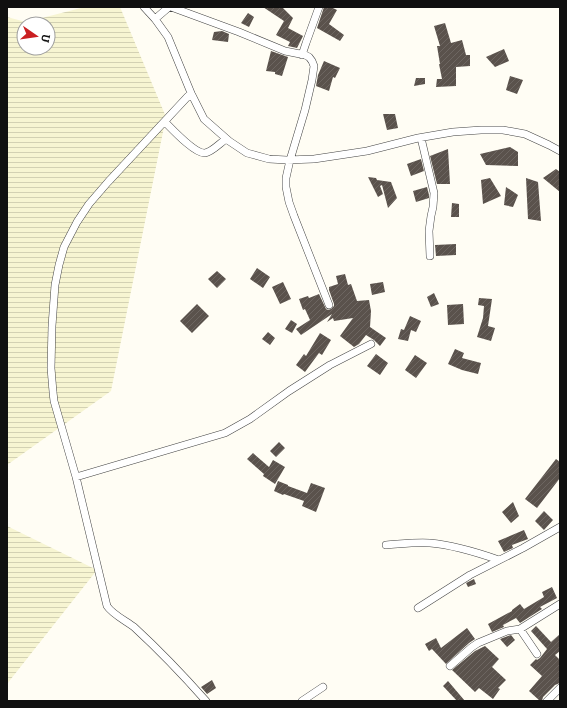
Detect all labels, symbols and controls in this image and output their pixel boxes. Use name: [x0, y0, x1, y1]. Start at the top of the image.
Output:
north arrow: [16, 16, 56, 56]
text: U: [38, 33, 53, 44]

